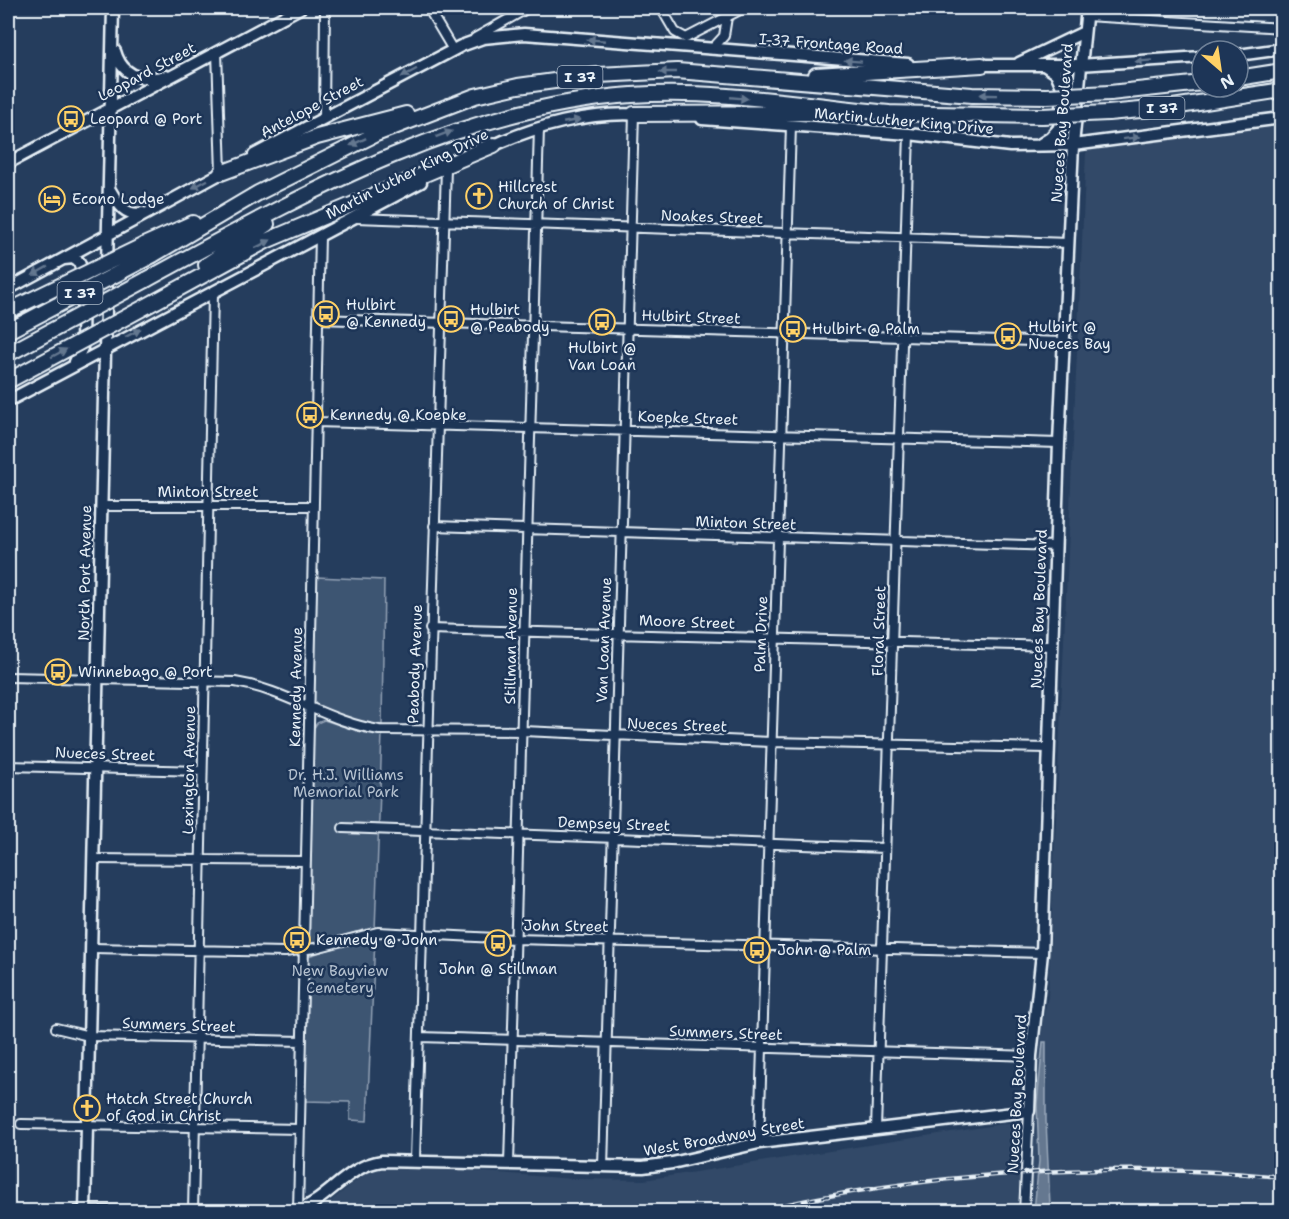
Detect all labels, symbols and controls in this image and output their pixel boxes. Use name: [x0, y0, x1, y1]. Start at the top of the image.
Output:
street label: I-37 Frontage Road: [758, 29, 904, 59]
one-way arrow: [586, 35, 605, 45]
street label: Leopard Street: [95, 38, 199, 106]
north arrow: [1190, 39, 1250, 99]
street label: Nueces Bay Boulevard: [1046, 42, 1078, 203]
one-way arrow: [843, 56, 862, 66]
one-way arrow: [1134, 56, 1153, 66]
road number: I 37: [558, 66, 602, 88]
one-way arrow: [659, 67, 678, 77]
one-way arrow: [400, 68, 417, 78]
text: N: [1216, 69, 1238, 94]
street label: Antelope Street: [257, 71, 367, 143]
one-way arrow: [979, 90, 998, 100]
one-way arrow: [729, 93, 748, 103]
road number: I 37: [1140, 97, 1184, 119]
street label: Martin Luther King Drive: [813, 103, 995, 139]
bus stop icon: Leopard @ Port: [56, 104, 86, 134]
place label: Leopard @ Port: [90, 109, 202, 129]
one-way arrow: [563, 116, 582, 125]
street label: Martin Luther King Drive: [322, 124, 492, 224]
one-way arrow: [435, 129, 453, 139]
one-way arrow: [1122, 133, 1141, 143]
one-way arrow: [349, 137, 367, 147]
place label: Hillcrest Church of Christ: [498, 177, 615, 214]
one-way arrow: [191, 179, 208, 189]
church icon: Hillcrest Church of Christ: [464, 181, 494, 211]
hotel icon: Econo Lodge: [37, 184, 67, 214]
place label: Econo Lodge: [72, 189, 165, 209]
street label: Noakes Street: [660, 205, 764, 229]
one-way arrow: [254, 239, 271, 248]
one-way arrow: [31, 266, 48, 276]
road number: I 37: [58, 282, 103, 304]
place label: Hulbirt @ Kennedy: [346, 295, 426, 332]
bus stop icon: Hulbirt @ Kennedy: [311, 299, 341, 329]
place label: Hulbirt @ Peabody: [470, 300, 550, 337]
bus stop icon: Hulbirt @ Peabody: [436, 304, 466, 334]
street label: Hulbirt Street: [641, 305, 741, 329]
bus stop icon: Hulbirt @ Van Loan: [587, 307, 617, 337]
bus stop icon: Hulbirt @ Palm: [778, 314, 808, 344]
place label: Hulbirt @ Nueces Bay: [1028, 317, 1111, 354]
place label: Hulbirt @ Palm: [812, 319, 920, 339]
bus stop icon: Hulbirt @ Nueces Bay: [993, 321, 1023, 351]
one-way arrow: [124, 329, 142, 339]
place label: Hulbirt @ Van Loan: [568, 338, 636, 375]
one-way arrow: [51, 348, 68, 358]
bus stop icon: Kennedy @ Koepke: [295, 400, 325, 430]
place label: Kennedy @ Koepke: [330, 405, 467, 425]
street label: Koepke Street: [637, 406, 739, 430]
street label: Minton Street: [158, 482, 258, 502]
street label: North Port Avenue: [74, 505, 96, 641]
street label: Minton Street: [695, 511, 797, 535]
street label: Nueces Bay Boulevard: [1026, 528, 1052, 689]
street label: Van Loan Avenue: [592, 577, 616, 703]
street label: Floral Street: [867, 585, 891, 677]
street label: Stillman Avenue: [500, 587, 522, 705]
street label: Palm Drive: [750, 595, 772, 673]
street label: Peabody Avenue: [403, 604, 427, 724]
street label: Moore Street: [639, 610, 735, 634]
street label: Kennedy Avenue: [285, 627, 307, 747]
bus stop icon: Winnebago @ Port: [43, 657, 73, 687]
place label: Winnebago @ Port: [78, 662, 213, 682]
street label: Lexington Avenue: [178, 705, 200, 835]
street label: Nueces Street: [626, 713, 728, 737]
street label: Nueces Street: [54, 742, 156, 766]
park label: Dr. H.J. Williams Memorial Park: [288, 765, 404, 802]
street label: Dempsey Street: [557, 812, 671, 836]
street label: John Street: [523, 915, 609, 937]
bus stop icon: Kennedy @ John: [282, 925, 312, 955]
bus stop icon: John @ Stillman: [483, 928, 513, 958]
place label: Kennedy @ John: [316, 930, 438, 950]
bus stop icon: John @ Palm: [742, 935, 772, 965]
place label: John @ Palm: [777, 940, 871, 960]
place label: John @ Stillman: [439, 959, 557, 979]
park label: New Bayview Cemetery: [291, 961, 389, 998]
street label: Summers Street: [122, 1013, 236, 1037]
street label: Nueces Bay Boulevard: [1003, 1013, 1031, 1174]
street label: Summers Street: [669, 1021, 783, 1045]
place label: Hatch Street Church of God in Christ: [106, 1089, 253, 1126]
church icon: Hatch Street Church of God in Christ: [72, 1093, 102, 1123]
street label: West Broadway Street: [642, 1113, 806, 1161]

